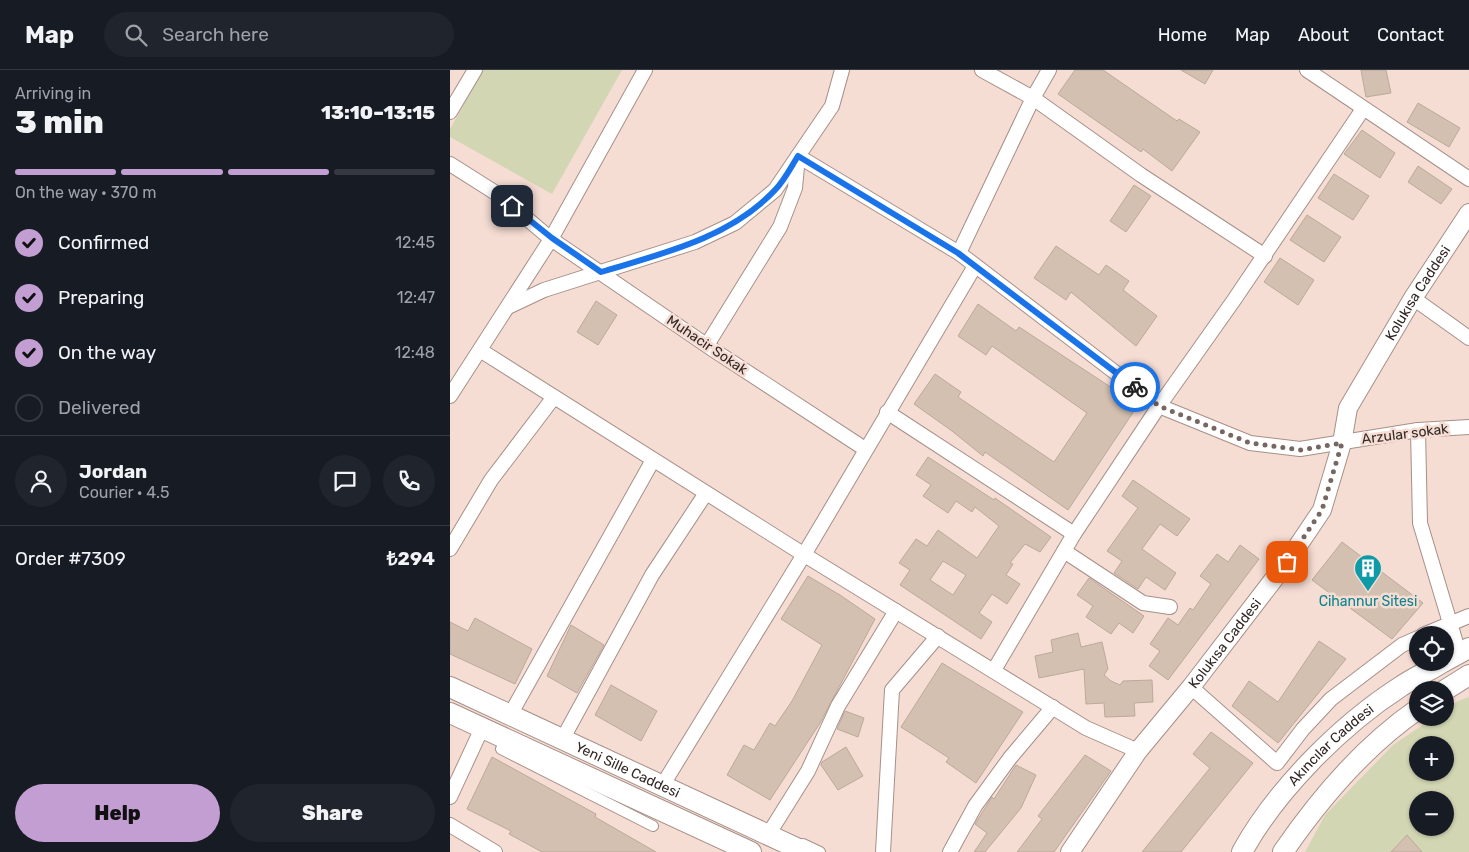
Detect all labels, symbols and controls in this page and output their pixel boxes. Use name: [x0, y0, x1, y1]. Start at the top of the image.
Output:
search box: [104, 12, 454, 57]
text: Map: [25, 21, 74, 49]
icon: search: [122, 21, 150, 49]
text: Search here: [162, 23, 269, 46]
text: Home: [1158, 24, 1207, 46]
text: Map: [1235, 24, 1270, 46]
text: About: [1298, 24, 1349, 46]
text: Contact: [1377, 24, 1444, 46]
text: Arriving in: [15, 84, 91, 103]
text: 13:10–13:15: [321, 101, 435, 124]
text: 3 min: [15, 103, 104, 141]
text: On the way · 370 m: [15, 183, 157, 202]
pin: [491, 185, 533, 227]
icon: home: [498, 192, 526, 220]
icon: check: [15, 229, 43, 257]
text: Confirmed: [58, 231, 149, 254]
text: 12:45: [395, 233, 435, 252]
street label: Kolukısa Caddesi: [1381, 242, 1454, 343]
icon: check: [15, 284, 43, 312]
text: Preparing: [58, 286, 144, 309]
text: 12:47: [397, 288, 435, 307]
street label: Muhacir Sokak: [663, 312, 751, 379]
icon: check: [15, 339, 43, 367]
text: On the way: [58, 341, 156, 364]
text: 12:48: [395, 343, 435, 362]
courier: [1110, 362, 1160, 412]
icon: bike: [1121, 373, 1149, 401]
text: Delivered: [58, 396, 141, 419]
street label: Arzular sokak: [1361, 420, 1450, 448]
button: person: [15, 455, 67, 507]
button: chat: [319, 455, 371, 507]
button: phone: [383, 455, 435, 507]
text: Jordan: [79, 460, 147, 483]
text: Courier · 4.5: [79, 483, 169, 502]
pin: [1266, 541, 1308, 583]
text: Order #7309: [15, 547, 126, 570]
text: ₺294: [387, 547, 435, 570]
icon: bag: [1273, 548, 1301, 576]
building icon: Cihannur Sitesi: [1353, 553, 1383, 592]
place label: Cihannur Sitesi: [1319, 593, 1417, 610]
street label: Kolukısa Caddesi: [1185, 595, 1265, 692]
map controls: [1409, 626, 1454, 836]
button: locate: [1409, 626, 1454, 671]
button: layers: [1409, 681, 1454, 726]
street label: Akıncılar Caddesi: [1284, 700, 1377, 789]
button: +: [1409, 736, 1454, 781]
street label: Yeni Sille Caddesi: [573, 738, 683, 801]
button: Help: [15, 784, 220, 842]
button: Share: [230, 784, 435, 842]
button: −: [1409, 791, 1454, 836]

